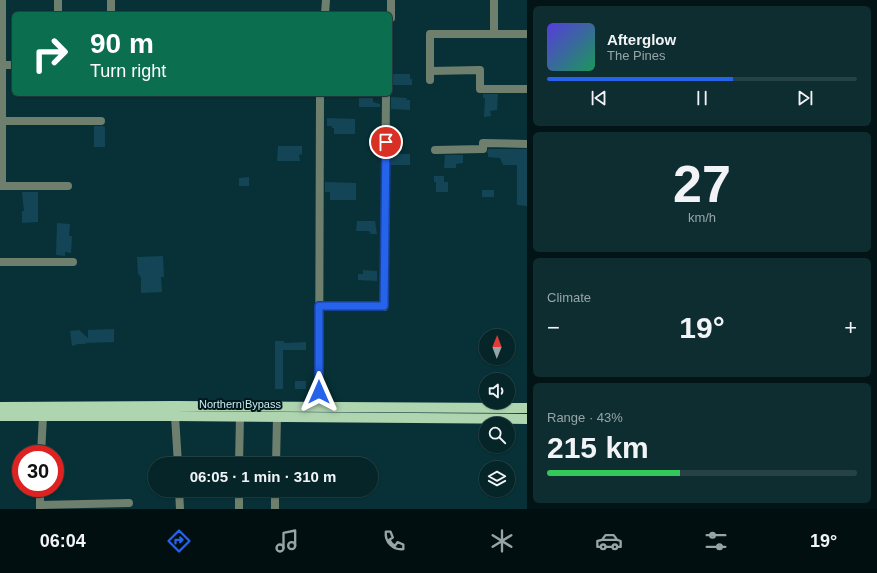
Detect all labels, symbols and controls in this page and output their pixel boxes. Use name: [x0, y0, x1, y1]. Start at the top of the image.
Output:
icon: right: [24, 28, 76, 80]
text: 90 m: [90, 28, 154, 59]
text: Afterglow: [607, 31, 676, 48]
text: The Pines: [607, 48, 666, 63]
text: Turn right: [90, 61, 166, 81]
icon: previous: [588, 87, 610, 109]
icon: pause: [691, 87, 713, 109]
icon: next: [794, 87, 816, 109]
pin: [369, 125, 403, 159]
icon: arrive: [375, 131, 397, 153]
text: 27: [673, 155, 731, 213]
text: km/h: [688, 210, 716, 225]
text: Climate: [547, 290, 591, 305]
text: 19°: [679, 311, 725, 344]
text: −: [547, 315, 560, 340]
text: +: [844, 315, 857, 340]
north arrow: [479, 329, 515, 365]
map controls: [479, 329, 515, 497]
position arrow: [298, 371, 340, 413]
button: sound: [479, 373, 515, 409]
street label: Northern Bypass: [199, 398, 281, 410]
text: Range · 43%: [547, 410, 623, 425]
button: search: [479, 417, 515, 453]
text: 215 km: [547, 431, 649, 464]
speed limit sign: 30: [12, 445, 64, 497]
button: layers: [479, 461, 515, 497]
text: 06:05 · 1 min · 310 m: [190, 468, 336, 485]
icon: directions: [165, 527, 193, 555]
icon: music: [273, 527, 301, 555]
icon: phone: [380, 527, 408, 555]
icon: climate: [488, 527, 516, 555]
icon: car: [595, 527, 623, 555]
icon: filters: [702, 527, 730, 555]
text: 06:04: [40, 531, 86, 551]
text: 19°: [810, 531, 837, 551]

